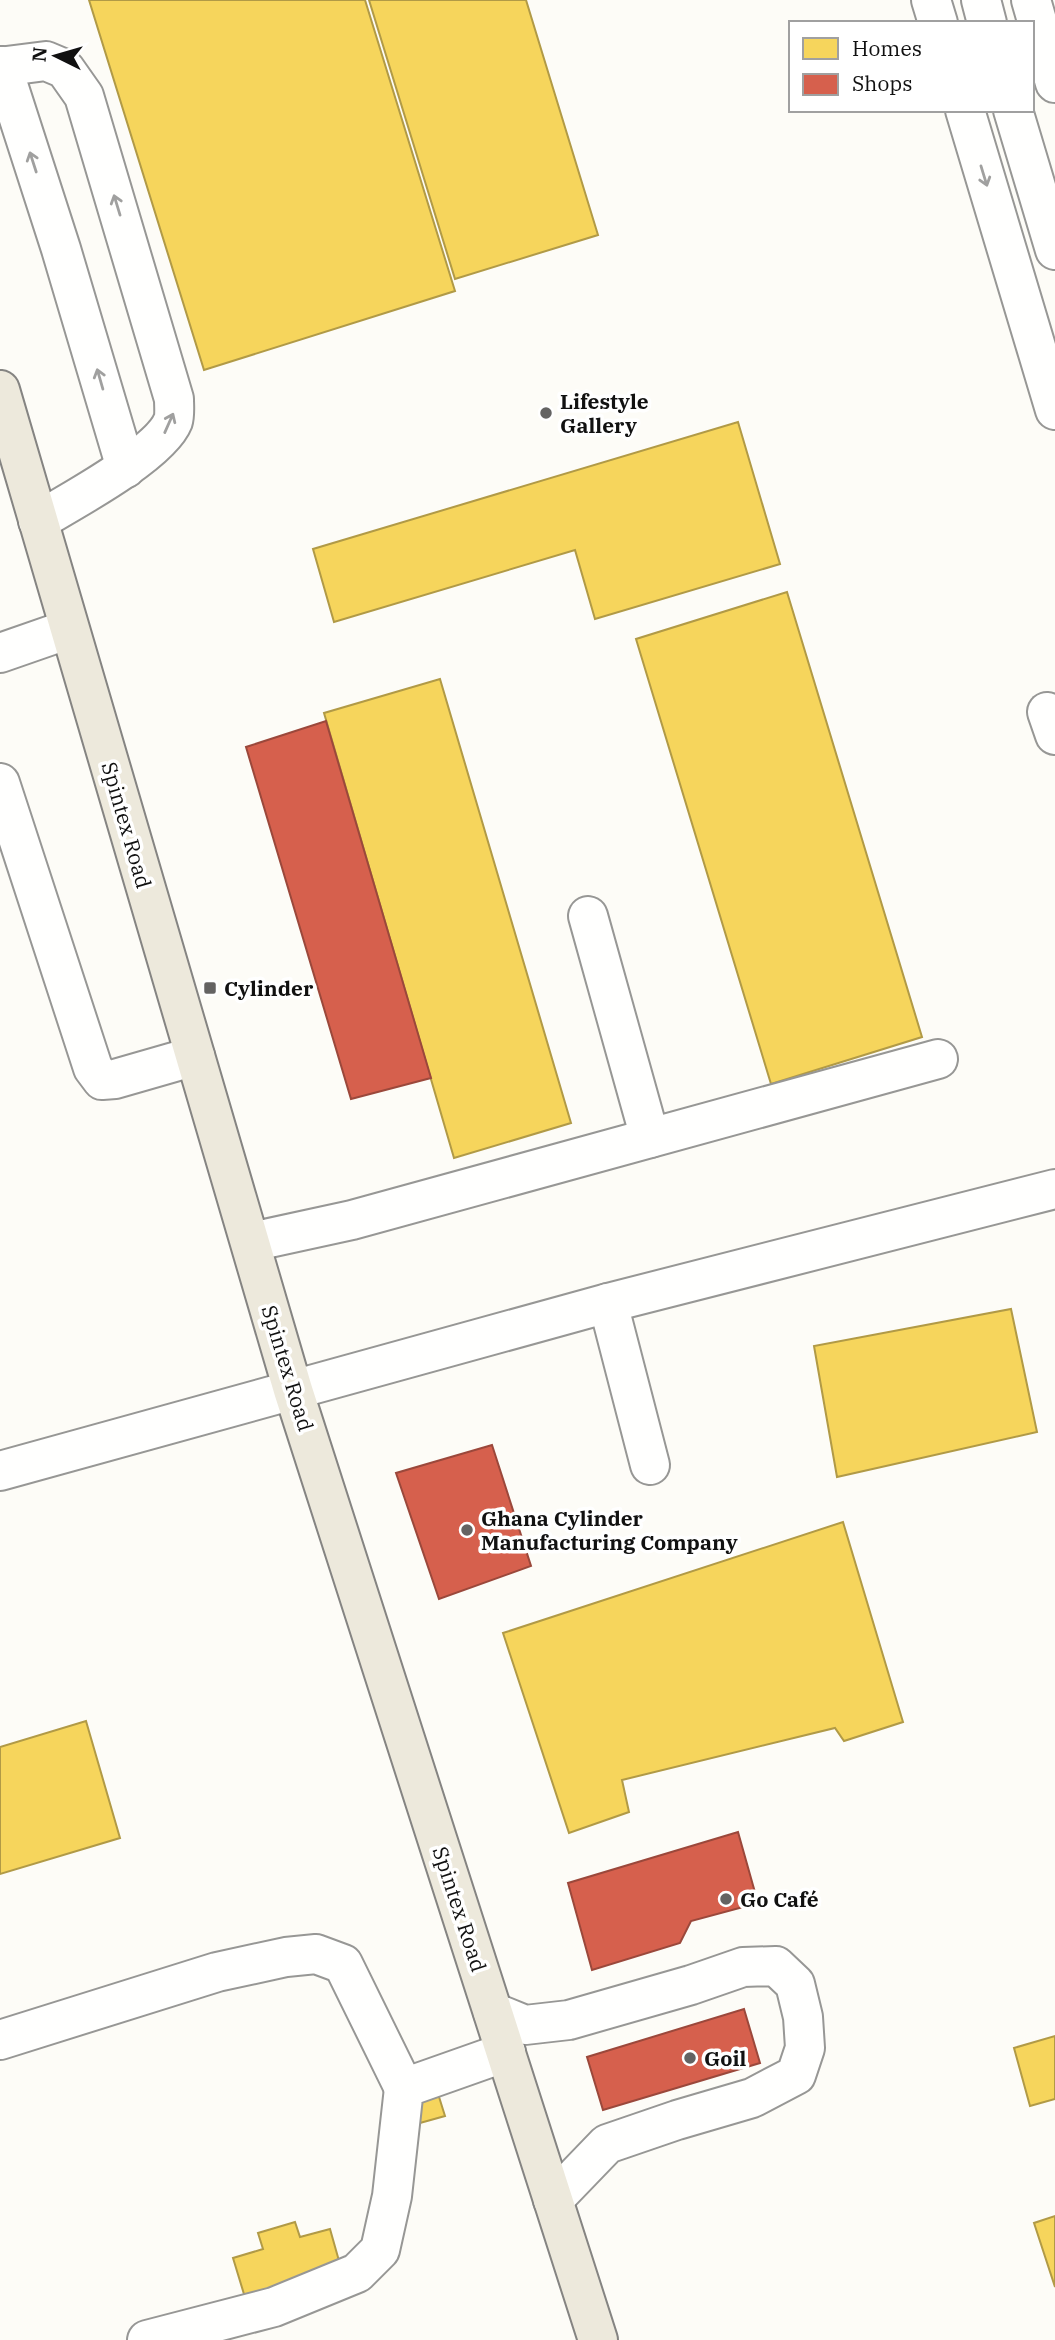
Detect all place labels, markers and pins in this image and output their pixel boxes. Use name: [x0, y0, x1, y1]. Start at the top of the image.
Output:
place label: Lifestyle Gallery: [560, 387, 649, 439]
marker: Lifestyle Gallery: [538, 405, 554, 421]
place label: Cylinder: [224, 974, 314, 1002]
marker: Cylinder: [202, 980, 218, 996]
place label: Ghana Cylinder Manufacturing Company: [481, 1504, 738, 1556]
marker: Ghana Cylinder Manufacturing Company: [459, 1522, 475, 1538]
place label: Go Café: [740, 1885, 819, 1913]
marker: Go Café: [718, 1891, 734, 1907]
place label: Goil: [704, 2044, 747, 2072]
marker: Goil: [682, 2050, 698, 2066]

